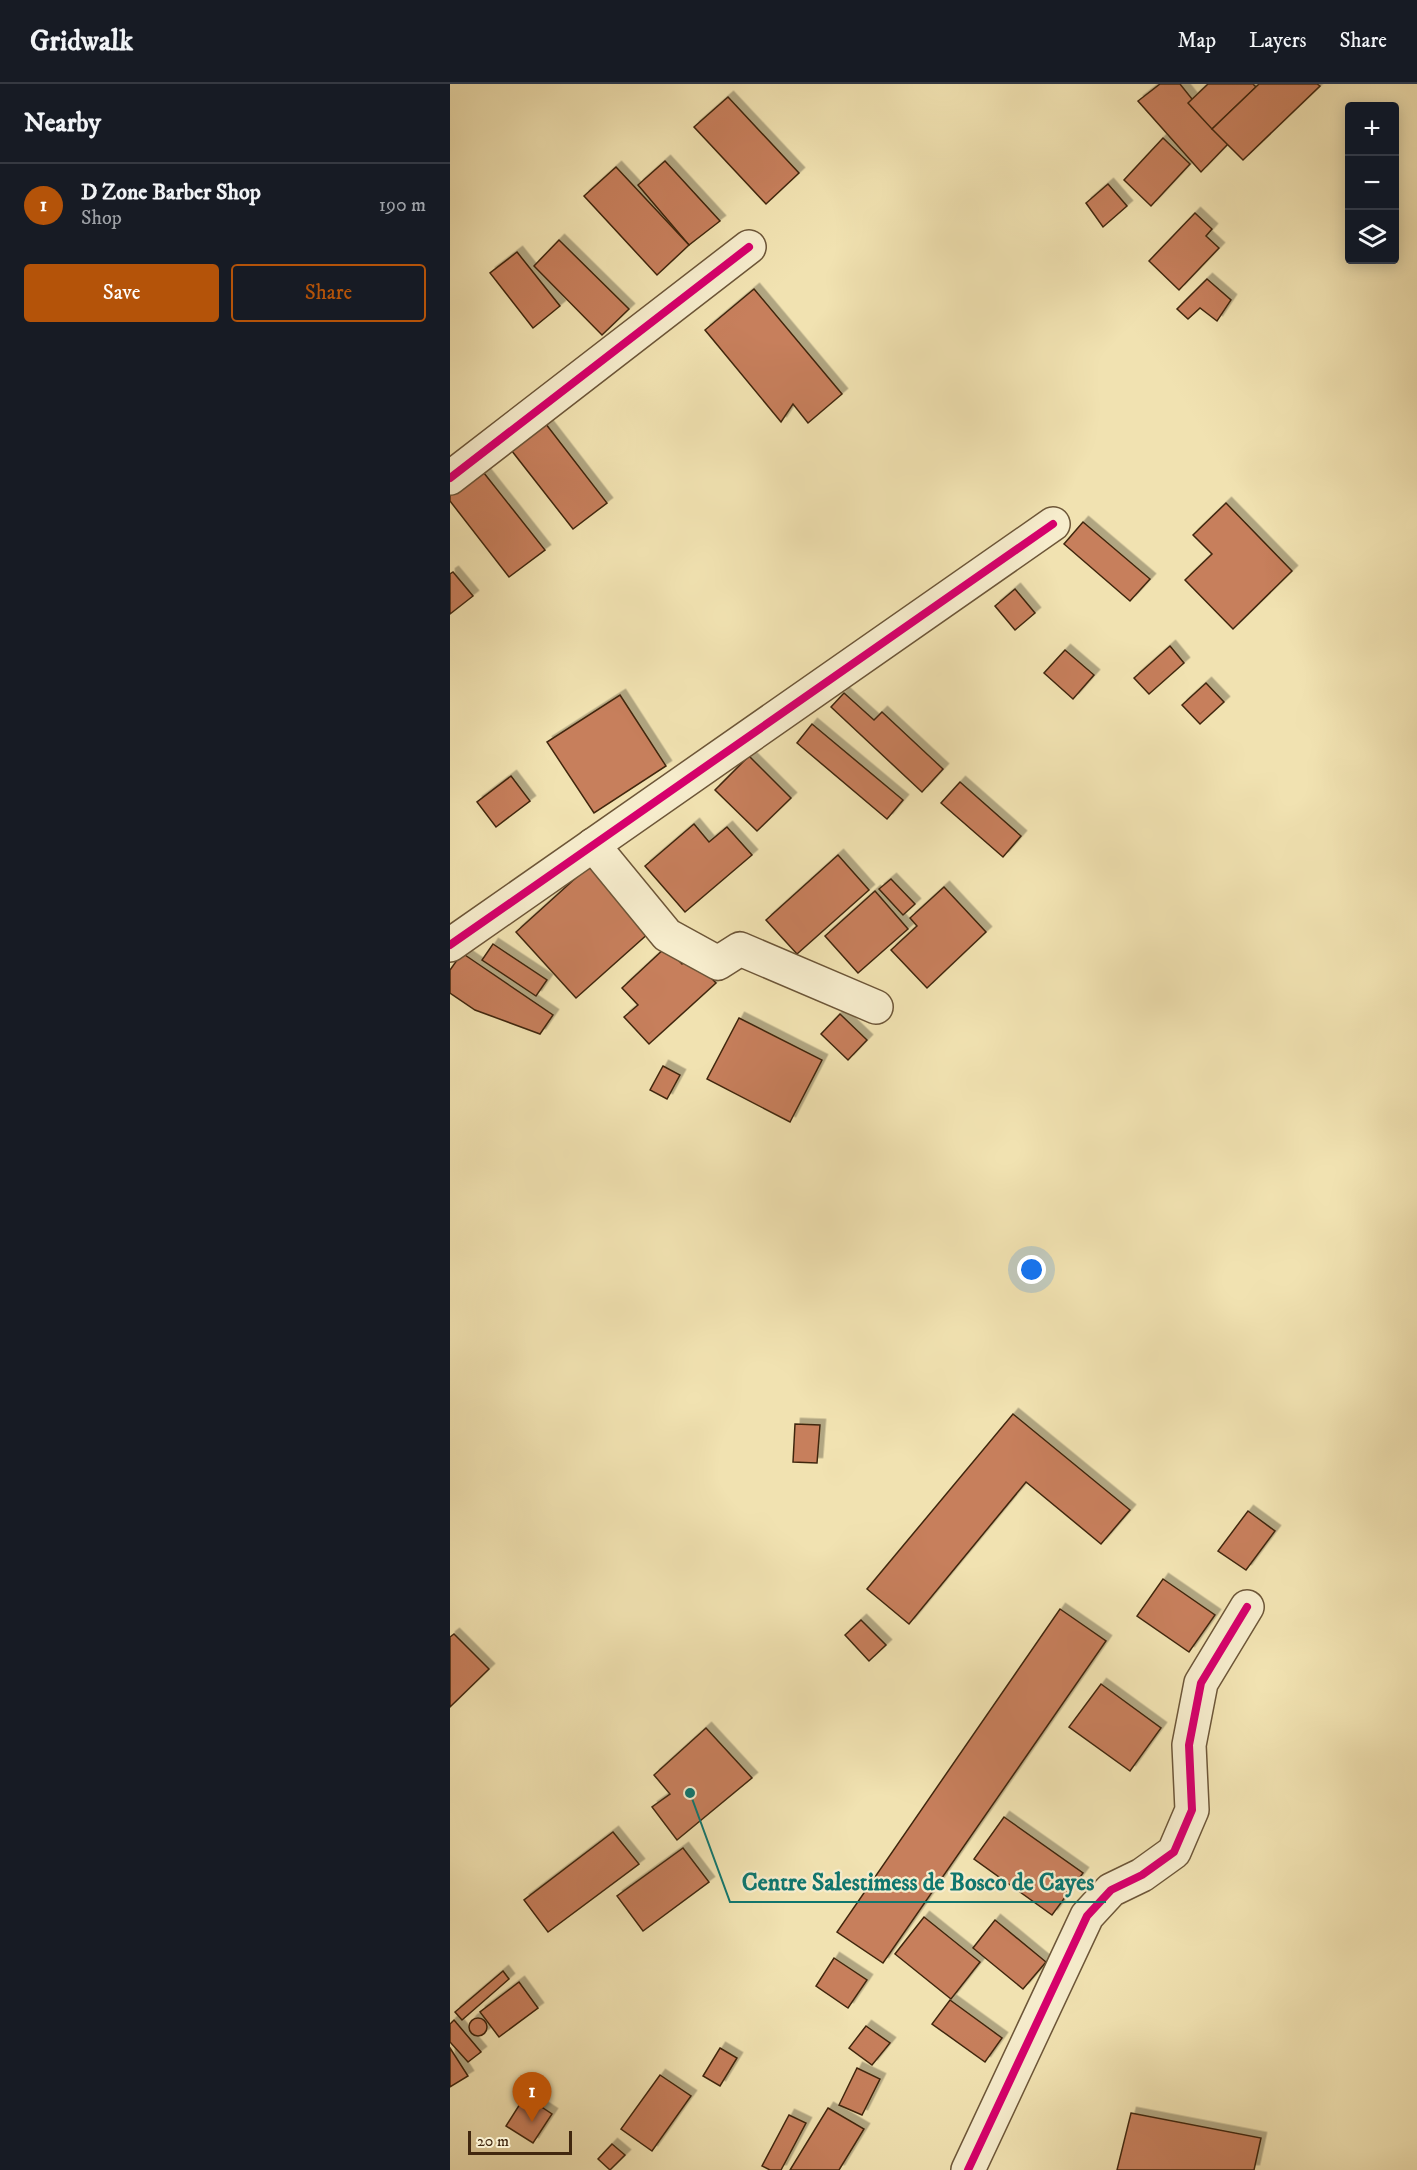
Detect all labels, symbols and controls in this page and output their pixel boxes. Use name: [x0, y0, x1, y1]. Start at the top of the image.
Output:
text: Gridwalk: [30, 24, 133, 59]
text: Map: [1177, 28, 1216, 54]
text: Layers: [1249, 28, 1307, 54]
text: Share: [1340, 28, 1387, 54]
map controls: [1345, 102, 1399, 264]
button: +: [1345, 102, 1399, 156]
text: Nearby: [24, 107, 101, 140]
button: −: [1345, 156, 1399, 210]
text: D Zone Barber Shop: [81, 179, 261, 206]
text: 1: [40, 193, 47, 218]
text: 190 m: [379, 193, 426, 218]
text: Shop: [81, 206, 122, 231]
button: layers: [1345, 210, 1399, 264]
button: Save: [24, 264, 219, 322]
button: Share: [231, 264, 426, 322]
your location: [1017, 1255, 1046, 1284]
callout: Centre Salestimess de Bosco de Cayes: [730, 1860, 1106, 1902]
text: Centre Salestimess de Bosco de Cayes: [742, 1868, 1094, 1898]
pin: 1: [512, 2072, 551, 2122]
scale bar: [468, 2128, 572, 2156]
text: 20 m: [477, 2131, 509, 2151]

